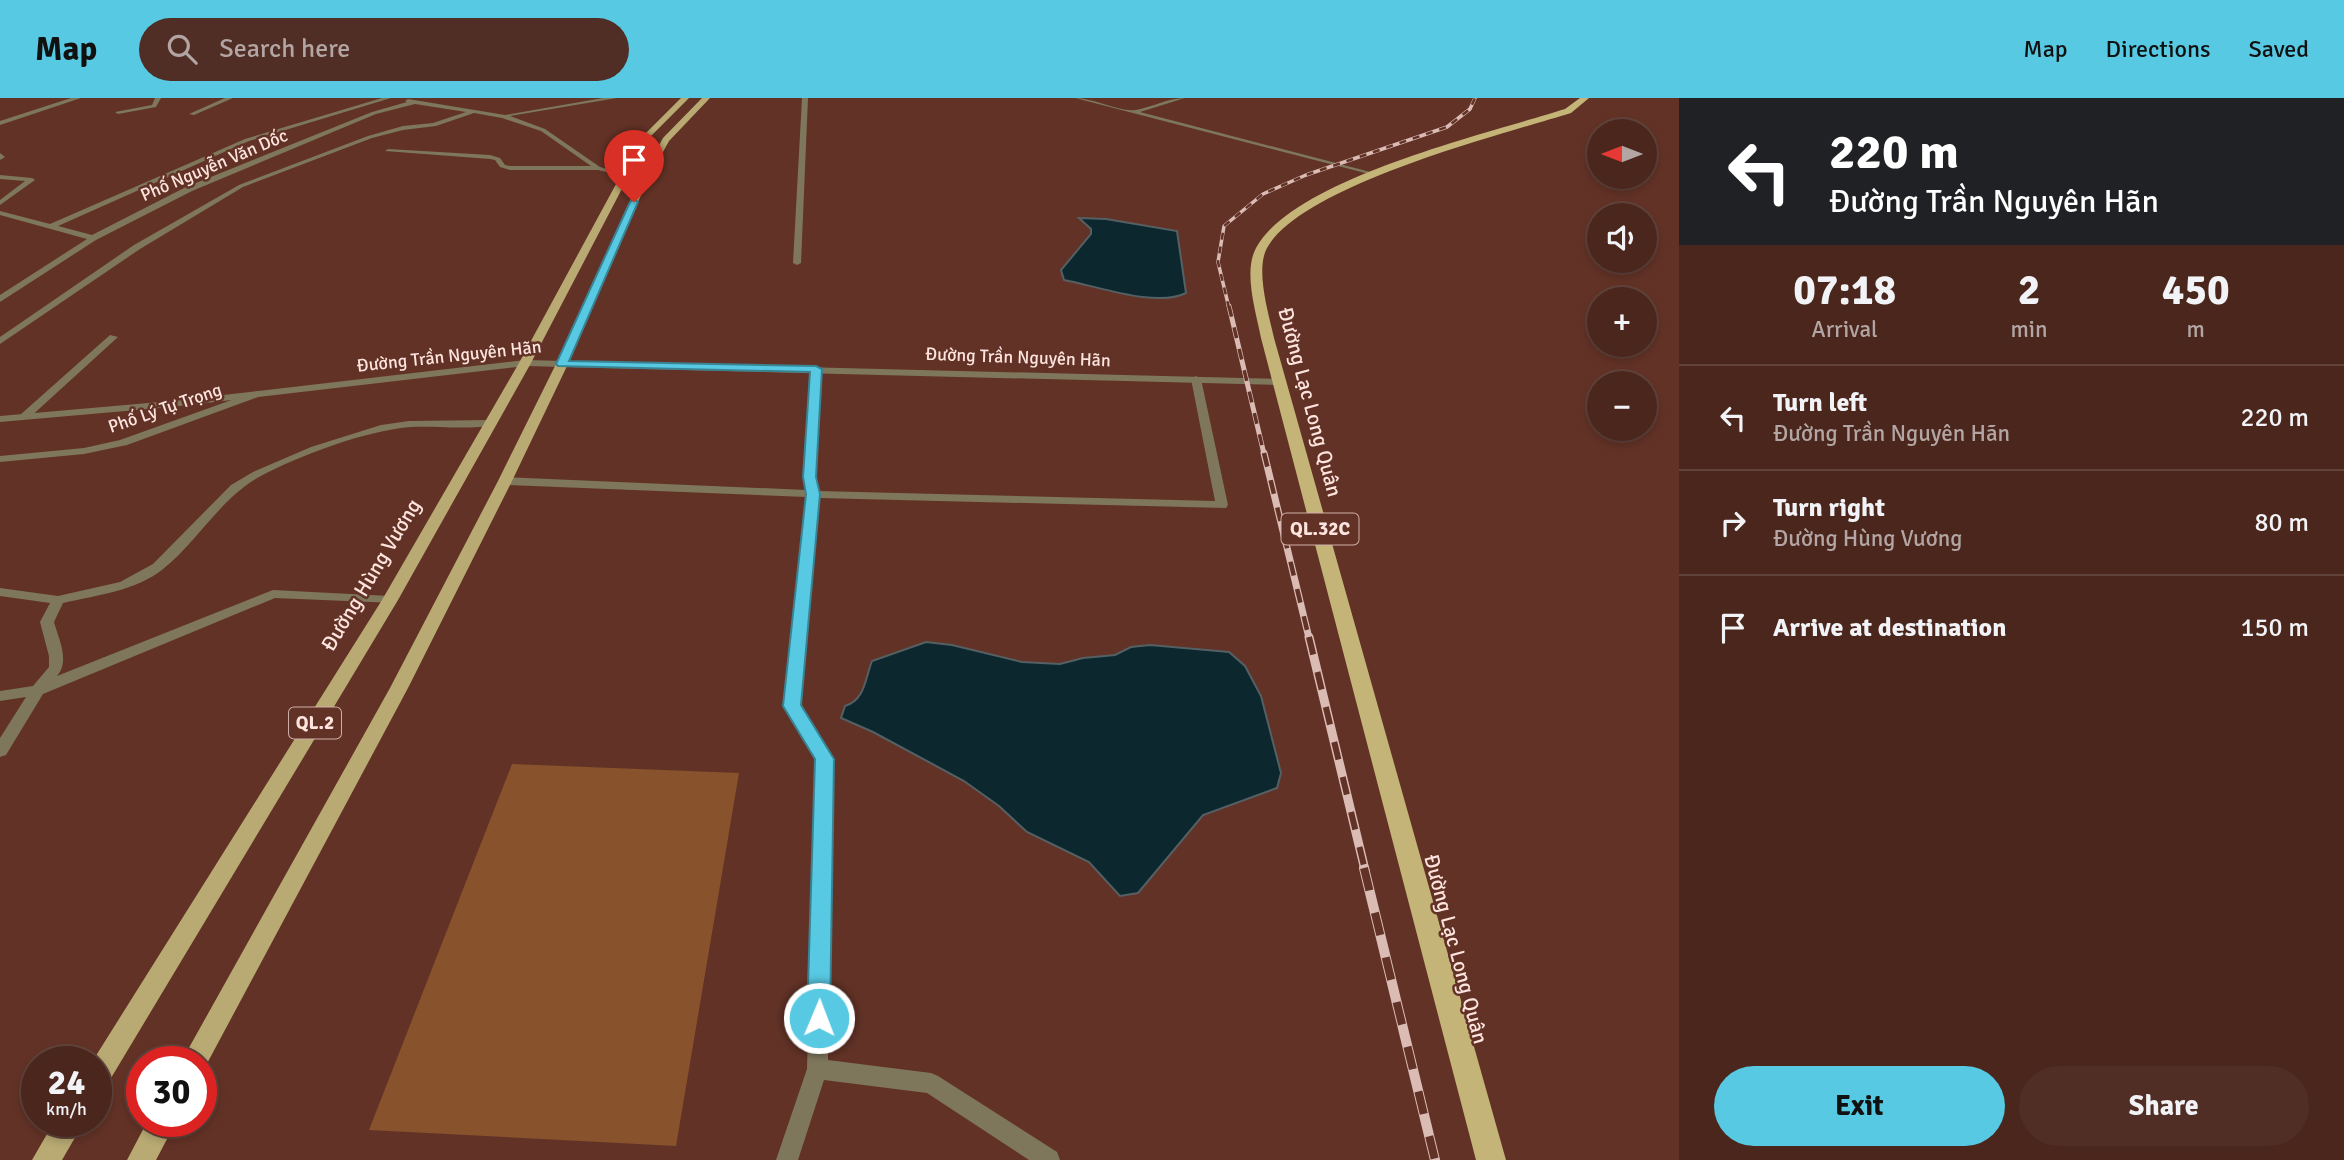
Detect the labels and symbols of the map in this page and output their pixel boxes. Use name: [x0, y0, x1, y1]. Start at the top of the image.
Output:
north arrow: [1587, 119, 1657, 189]
street label: Phố Nguyễn Văn Dốc: [137, 124, 291, 206]
pin: [604, 130, 664, 202]
street label: Đường Lạc Long Quân: [1272, 304, 1348, 500]
street label: Đường Trần Nguyên Hãn: [356, 335, 542, 377]
street label: Đường Trần Nguyên Hãn: [925, 343, 1111, 371]
street label: Phố Lý Tự Trọng: [105, 378, 225, 438]
street label: Đường Hùng Vương: [315, 494, 427, 656]
road number: QL.32C: [1282, 514, 1358, 544]
road number: QL.2: [289, 708, 341, 738]
street label: Đường Lạc Long Quân: [1418, 851, 1494, 1047]
position arrow: [782, 981, 856, 1055]
speed limit sign: 30: [126, 1046, 217, 1137]

